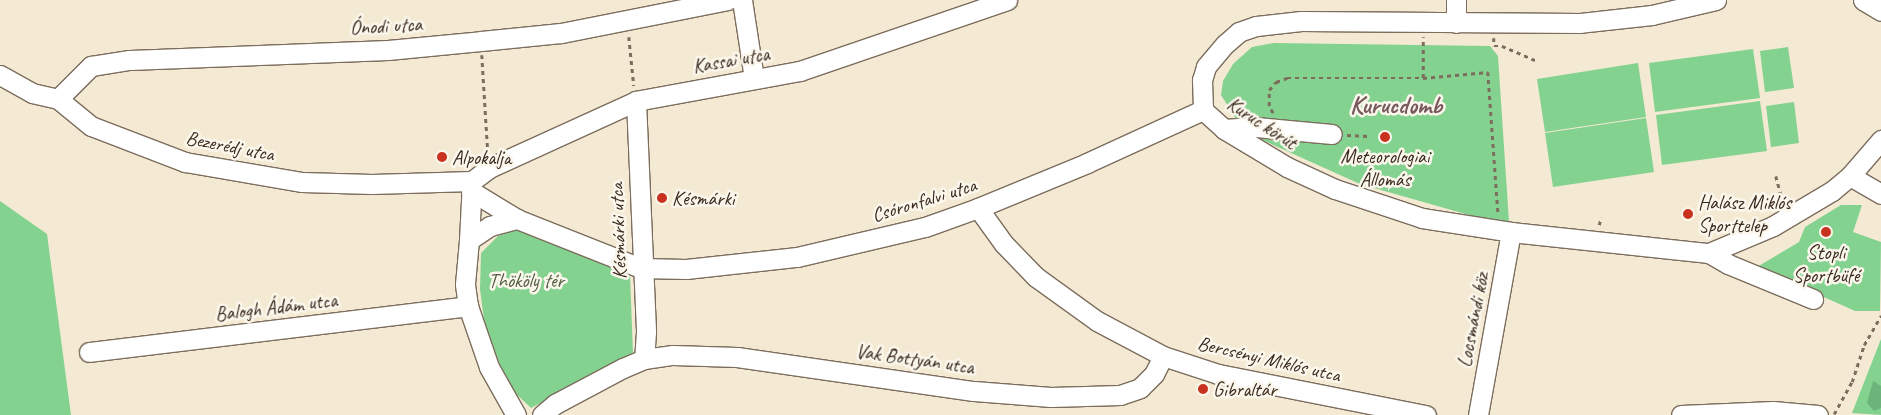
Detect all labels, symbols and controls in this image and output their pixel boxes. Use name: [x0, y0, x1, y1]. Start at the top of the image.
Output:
street label: Ónodi utca: [350, 12, 422, 40]
street label: Kassai utca: [691, 41, 771, 79]
district label: Kurucdomb: [1350, 90, 1442, 120]
street label: Kuruc körút: [1223, 92, 1301, 154]
street label: Bezerédj utca: [184, 126, 276, 166]
marker: Meteorologiai Állomás: [1379, 131, 1391, 143]
place label: Alpokalja: [452, 145, 511, 169]
place label: Meteorologiai Állomás: [1340, 145, 1430, 192]
marker: Alpokalja: [436, 151, 448, 163]
street label: Csóronfalvi utca: [869, 173, 979, 227]
street label: Késmárki utca: [604, 182, 632, 280]
place label: Késmárki: [672, 186, 734, 210]
place label: Halász Miklós Sporttelep: [1698, 190, 1791, 237]
marker: Késmárki: [656, 192, 668, 204]
marker: Halász Miklós Sporttelep: [1682, 208, 1694, 220]
marker: Stopli Sportbüfé: [1820, 226, 1832, 238]
place label: Stopli Sportbüfé: [1793, 240, 1859, 287]
park label: Thököly tér: [488, 268, 564, 292]
street label: Locsmándi köz: [1452, 271, 1494, 369]
street label: Balogh Ádám utca: [214, 288, 338, 326]
street label: Bercsényi Miklós utca: [1195, 331, 1343, 387]
street label: Vak Bottyán utca: [854, 339, 976, 379]
place label: Gibraltár: [1213, 377, 1277, 401]
marker: Gibraltár: [1197, 383, 1209, 395]

